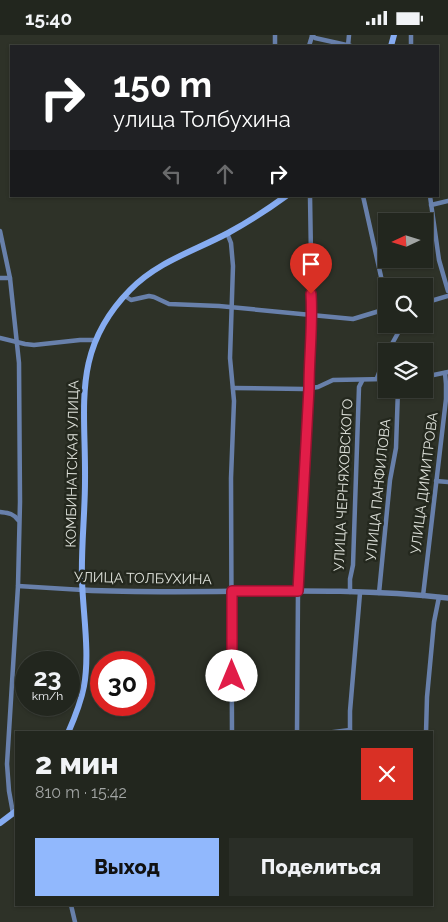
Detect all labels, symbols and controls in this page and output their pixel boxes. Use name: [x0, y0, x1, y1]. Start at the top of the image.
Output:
text: 15:40: [25, 7, 72, 29]
text: 150 m: [113, 64, 212, 105]
icon: right: [30, 65, 95, 130]
text: улица Толбухина: [113, 106, 291, 132]
icon: left: [158, 160, 186, 188]
icon: ahead: [211, 160, 239, 188]
icon: right: [264, 160, 292, 188]
north arrow: [378, 213, 432, 267]
map controls: [378, 213, 433, 398]
pin: [290, 243, 332, 294]
icon: arrive: [297, 250, 325, 278]
button: search: [378, 278, 433, 333]
button: layers: [378, 343, 433, 398]
street label: КОМБИНАТСКАЯ УЛИЦА: [63, 380, 81, 548]
street label: УЛИЦА ЧЕРНЯХОВСКОГО: [330, 398, 356, 572]
street label: УЛИЦА ДИМИТРОВА: [407, 411, 441, 555]
street label: УЛИЦА ПАНФИЛОВА: [363, 417, 394, 562]
street label: УЛИЦА ТОЛБУХИНА: [74, 569, 213, 587]
position arrow: [205, 649, 257, 701]
speed limit sign: 30: [90, 651, 155, 716]
text: 23: [33, 662, 62, 692]
text: km/h: [32, 689, 63, 703]
text: 2 мин: [35, 746, 119, 781]
button: close: [361, 748, 413, 800]
text: 810 m · 15:42: [35, 783, 127, 802]
button: Выход: [35, 838, 219, 896]
button: Поделиться: [229, 838, 413, 896]

